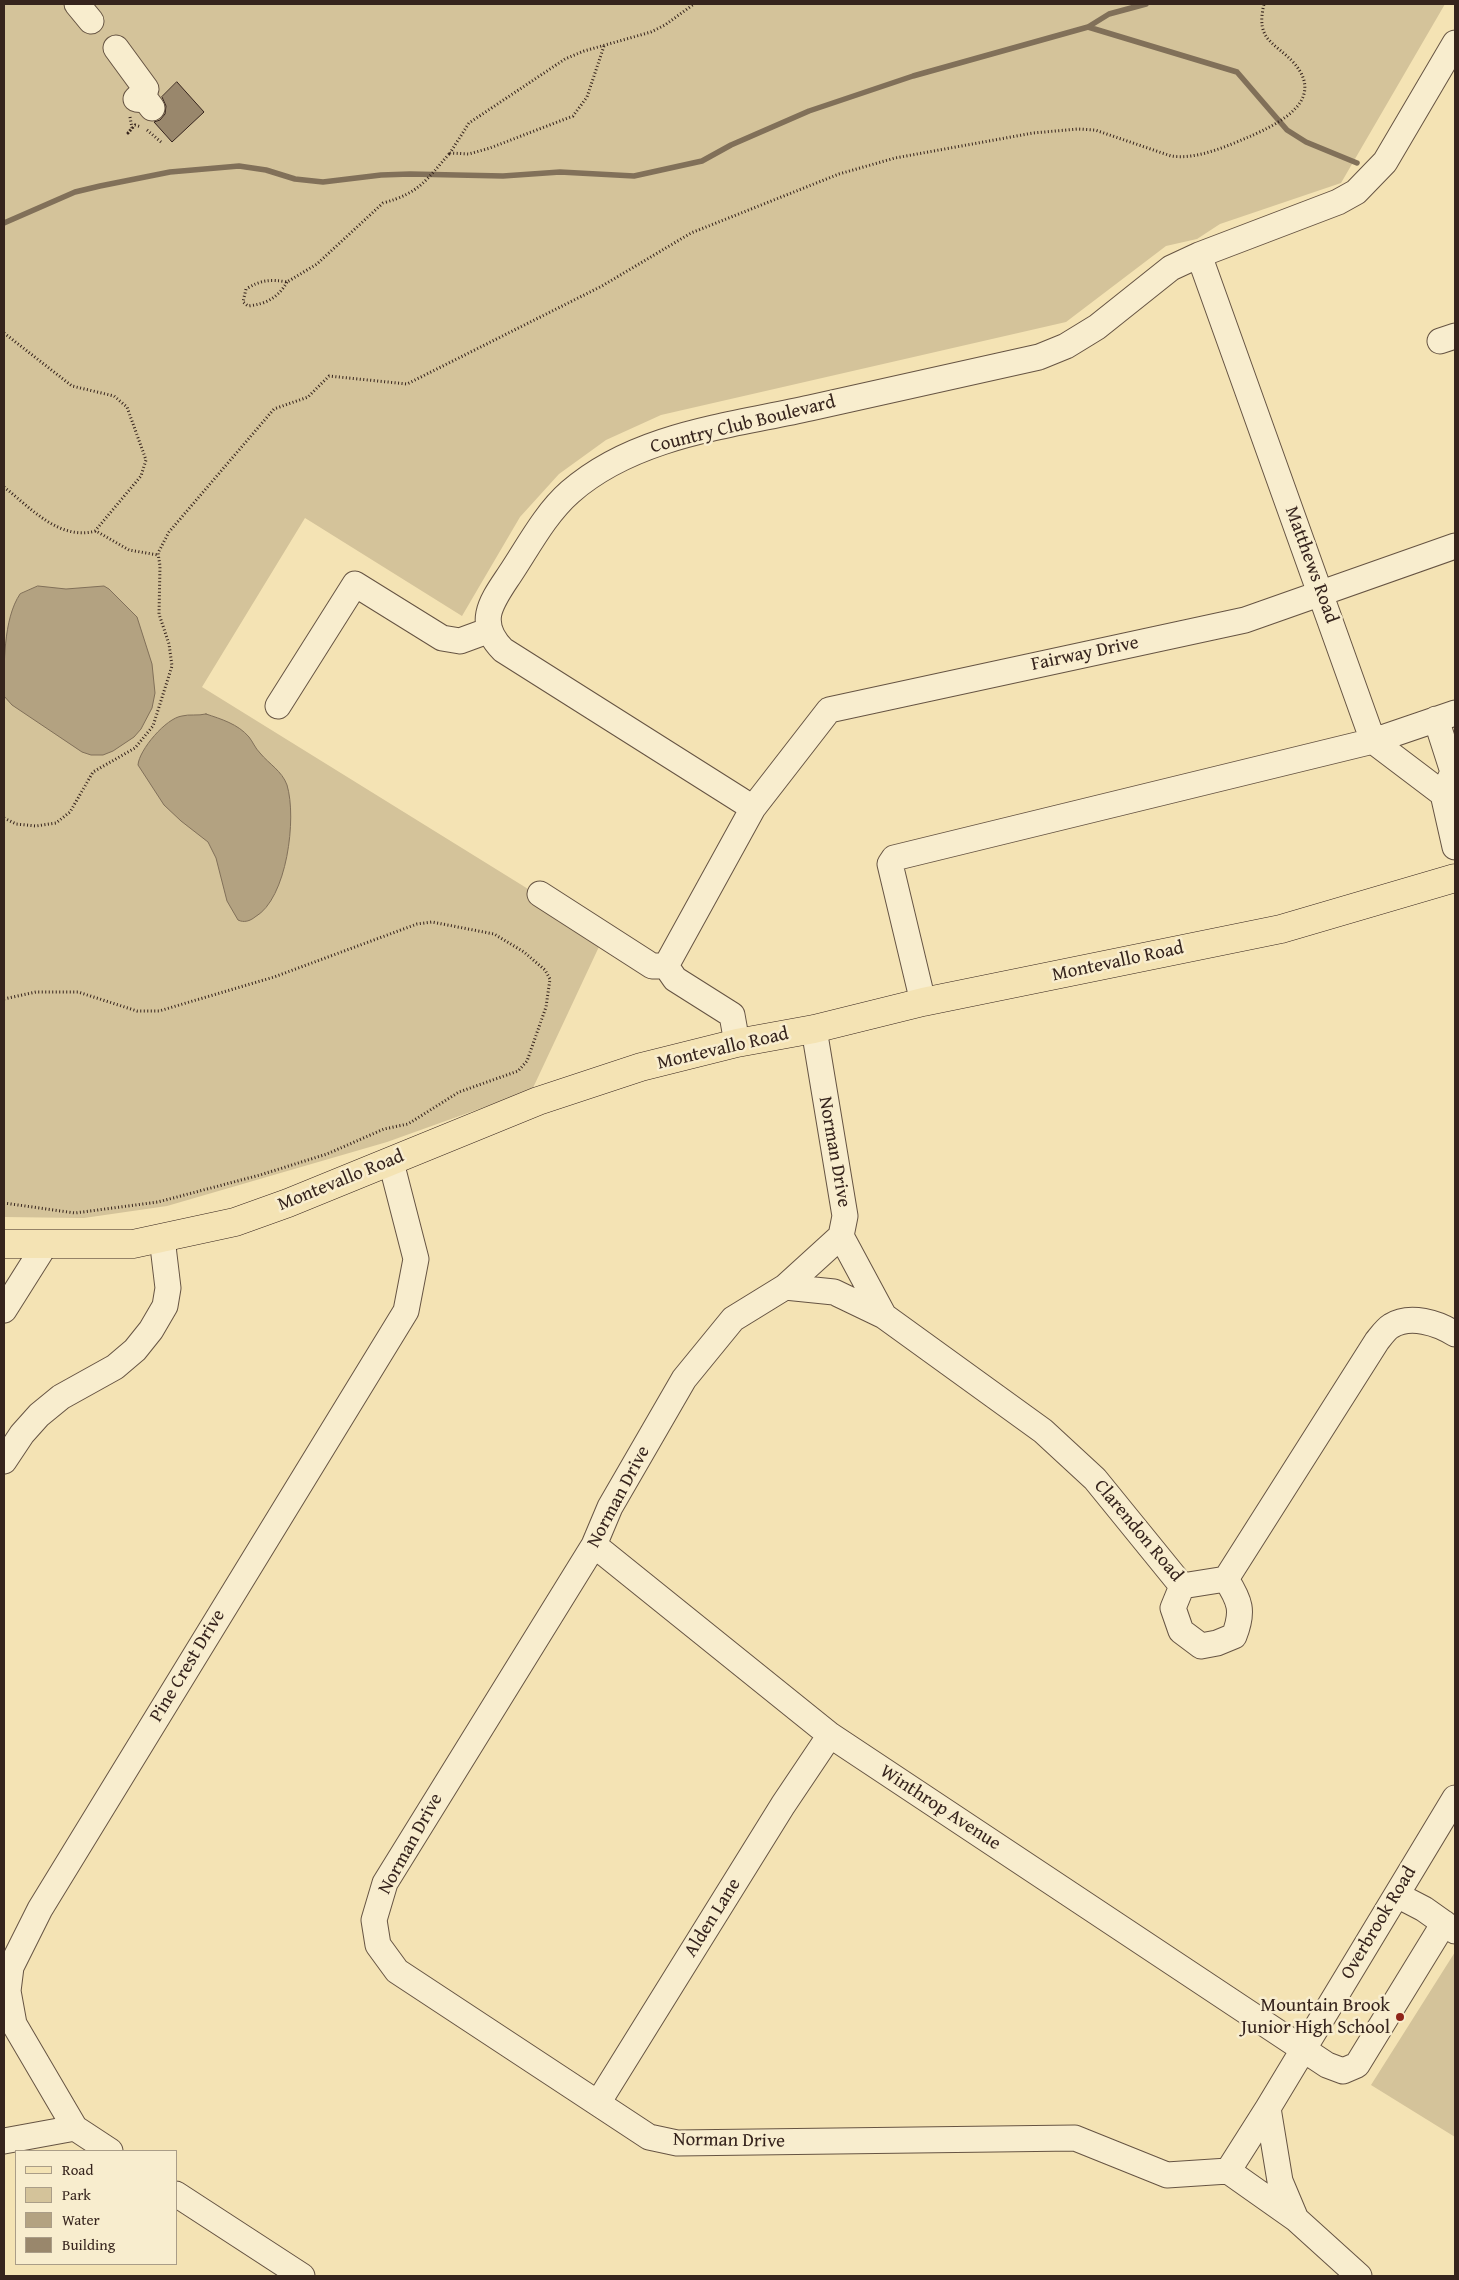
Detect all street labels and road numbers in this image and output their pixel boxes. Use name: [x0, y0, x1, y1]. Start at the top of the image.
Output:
street label: Country Club Boulevard: [648, 391, 838, 459]
street label: Matthews Road: [1279, 504, 1343, 626]
street label: Fairway Drive: [1029, 632, 1141, 676]
street label: Montevallo Road: [1050, 937, 1186, 987]
street label: Montevallo Road: [655, 1023, 791, 1075]
street label: Norman Drive: [813, 1095, 855, 1209]
street label: Montevallo Road: [275, 1145, 407, 1217]
street label: Norman Drive: [583, 1442, 655, 1552]
street label: Clarendon Road: [1089, 1475, 1187, 1587]
street label: Pine Crest Drive: [145, 1606, 231, 1726]
street label: Winthrop Avenue: [875, 1760, 1005, 1856]
street label: Norman Drive: [374, 1790, 448, 1898]
street label: Overbrook Road: [1336, 1862, 1422, 1984]
street label: Alden Lane: [680, 1874, 746, 1962]
street label: Norman Drive: [673, 2129, 785, 2153]

